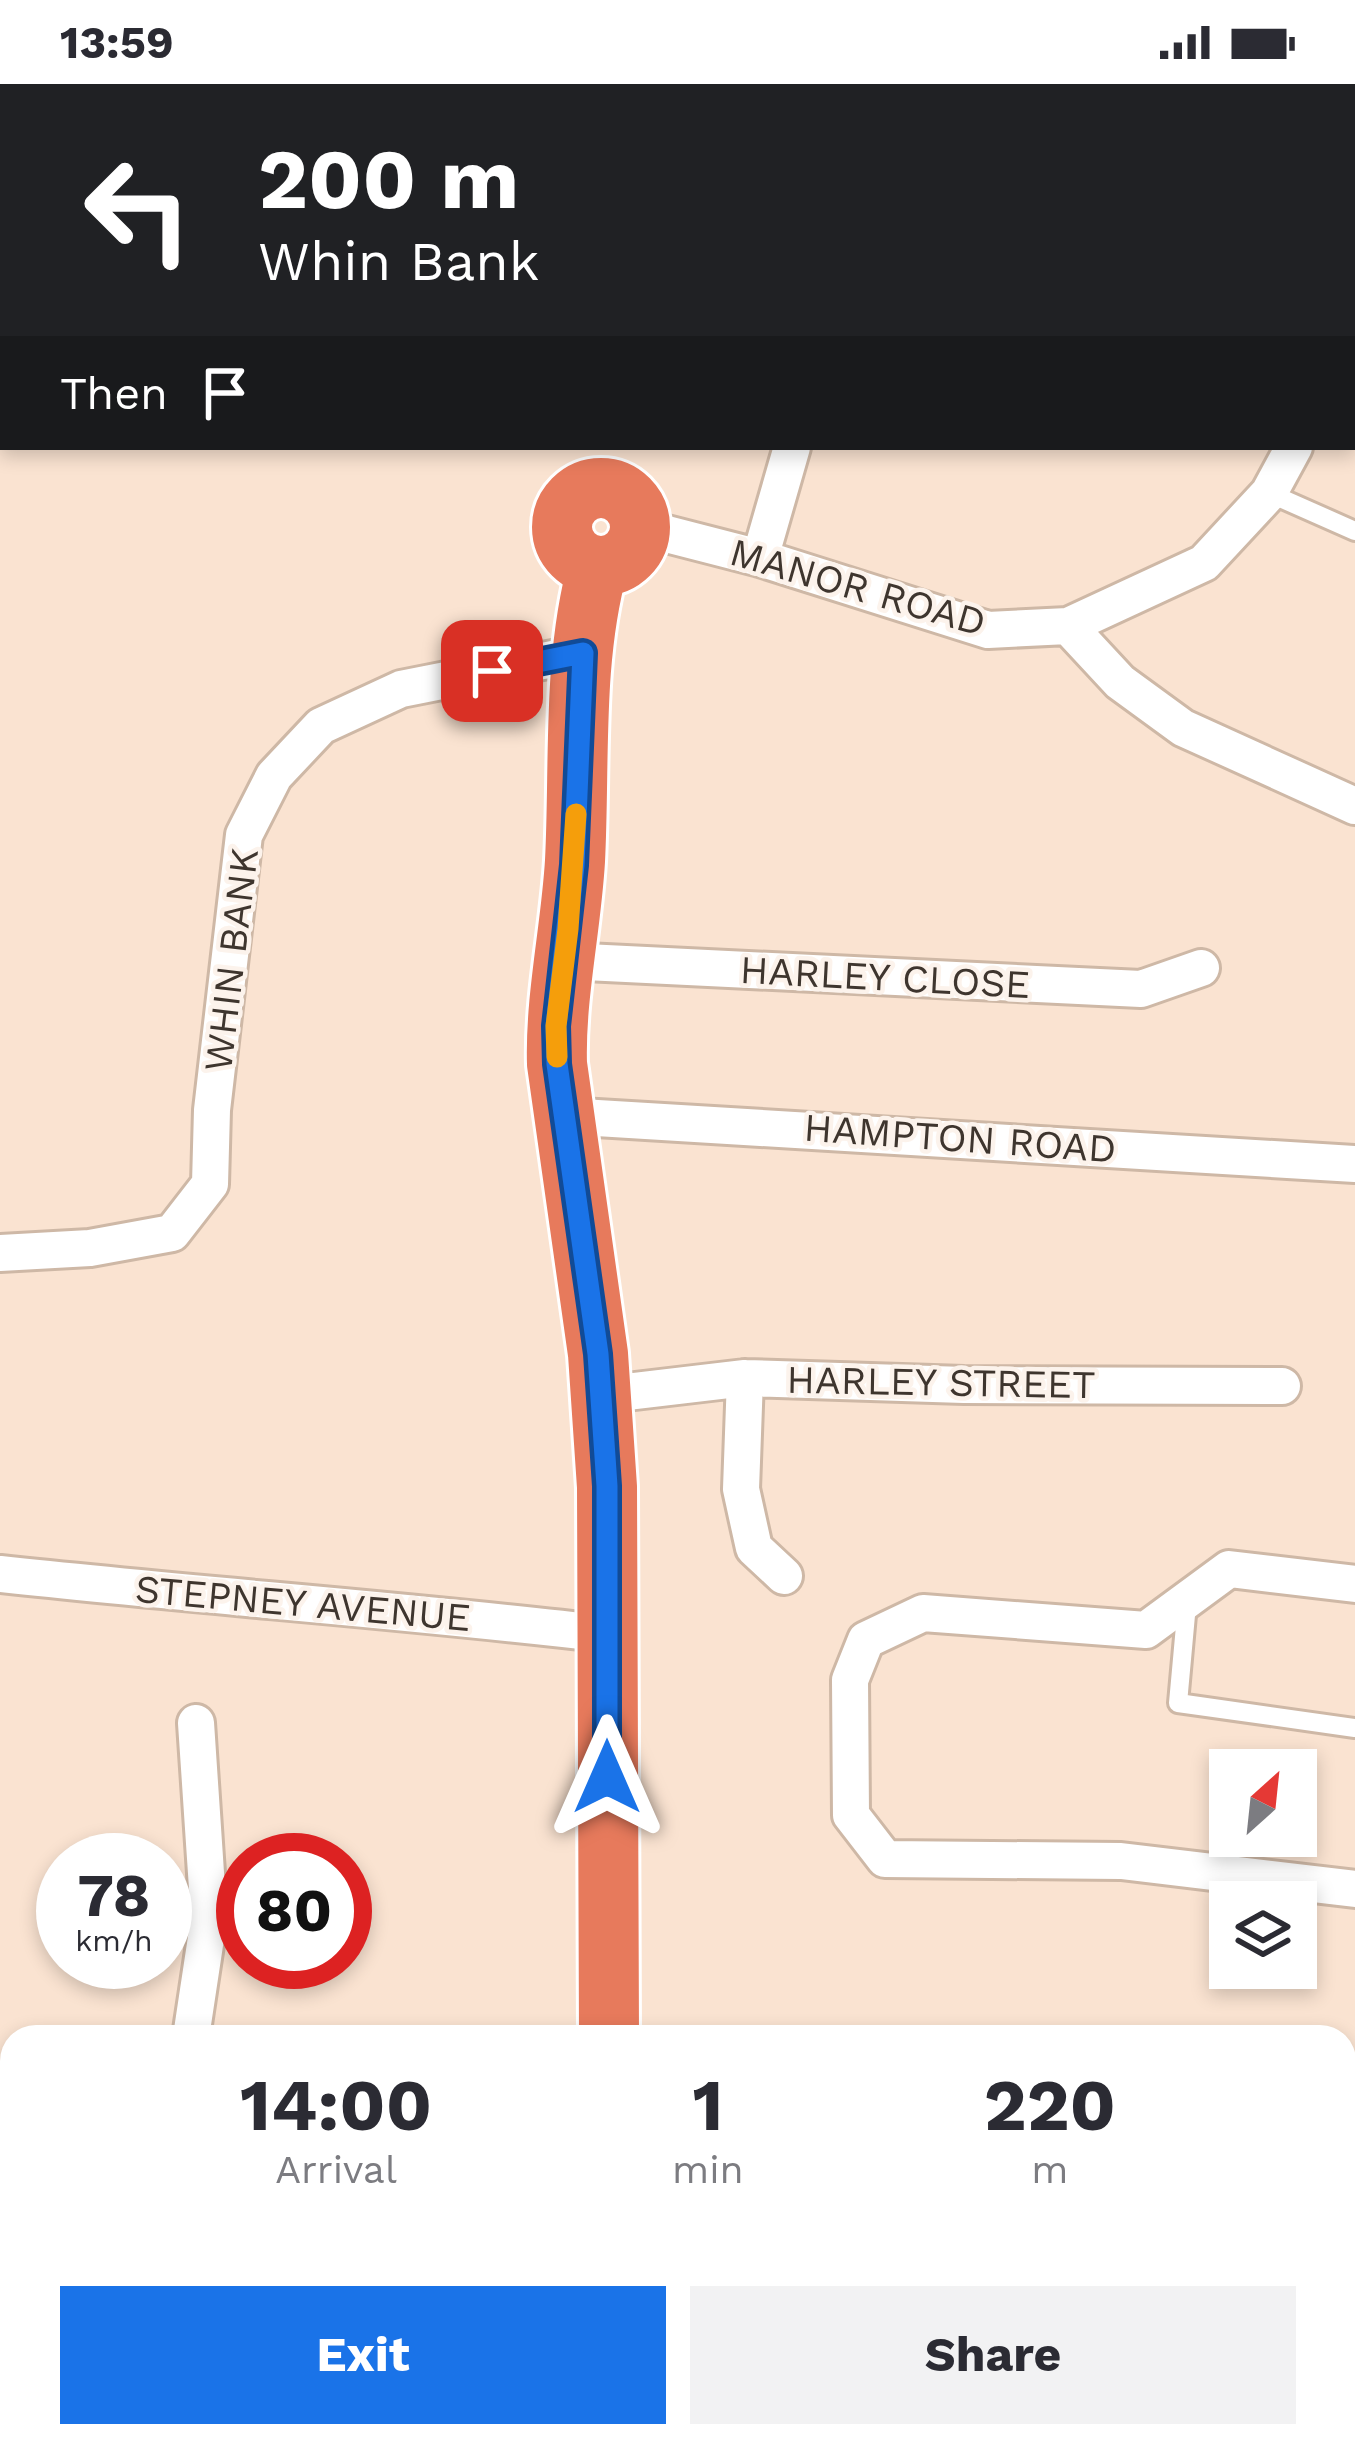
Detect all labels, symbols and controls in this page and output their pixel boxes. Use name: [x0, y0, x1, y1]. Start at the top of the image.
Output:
text: 13:59: [60, 16, 174, 69]
text: 200 m: [258, 130, 519, 228]
icon: left: [60, 132, 216, 288]
text: Whin Bank: [258, 230, 539, 293]
icon: arrive: [192, 360, 258, 426]
text: Then: [60, 367, 168, 420]
street label: MANOR ROAD: [725, 529, 991, 645]
pin: [441, 620, 543, 722]
icon: arrive: [459, 638, 525, 704]
street label: WHIN BANK: [195, 846, 267, 1074]
street label: HARLEY CLOSE: [739, 947, 1031, 1007]
street label: HAMPTON ROAD: [802, 1105, 1118, 1171]
street label: HARLEY STREET: [786, 1357, 1096, 1407]
street label: STEPNEY AVENUE: [133, 1566, 473, 1640]
position arrow: [544, 1714, 670, 1840]
north arrow: [1209, 1749, 1317, 1857]
map controls: [1209, 1749, 1317, 1989]
speed limit sign: 80: [216, 1833, 372, 1989]
text: 78: [78, 1860, 150, 1931]
button: layers: [1209, 1881, 1317, 1989]
text: km/h: [75, 1923, 153, 1958]
text: 14:00: [240, 2063, 432, 2147]
text: 1: [692, 2063, 723, 2147]
text: 220: [984, 2063, 1116, 2147]
text: Arrival: [275, 2147, 397, 2192]
text: min: [672, 2147, 744, 2192]
text: m: [1031, 2147, 1068, 2192]
button: Exit: [60, 2286, 666, 2424]
button: Share: [690, 2286, 1296, 2424]

